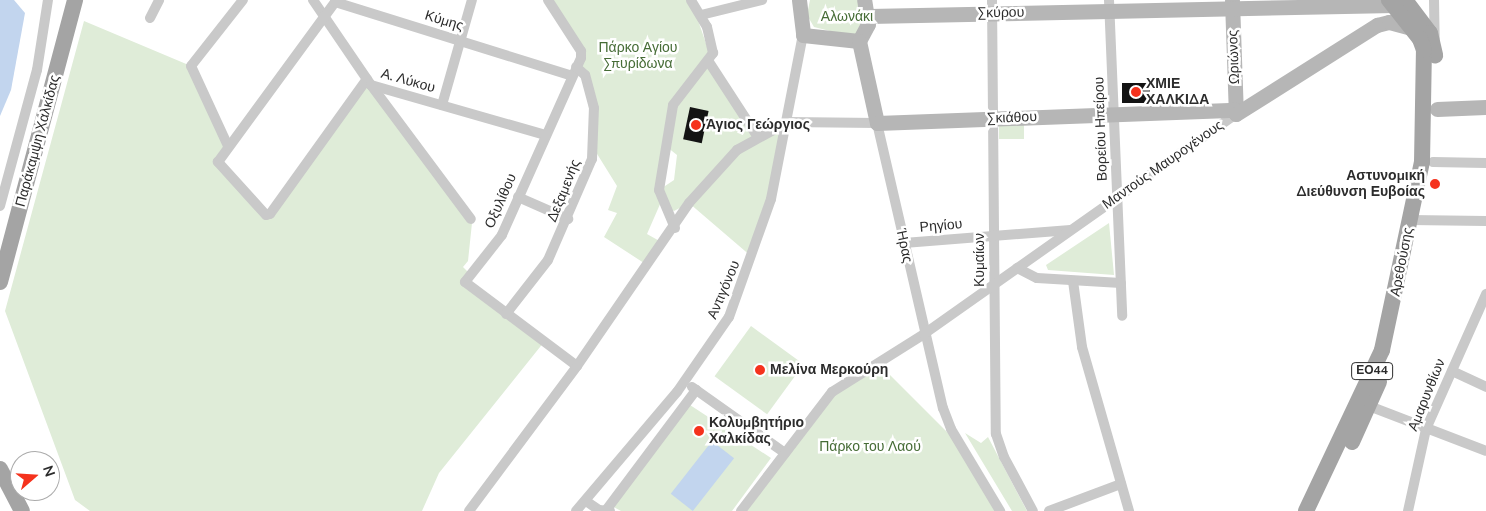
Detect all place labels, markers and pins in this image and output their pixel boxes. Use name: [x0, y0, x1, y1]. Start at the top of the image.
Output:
place label: ΧΜΙΕ ΧΑΛΚΙΔΑ: [1146, 76, 1209, 108]
marker: ΧΜΙΕ ΧΑΛΚΙΔΑ: [1130, 86, 1142, 98]
place label: Άγιος Γεώργιος: [706, 117, 810, 133]
marker: Άγιος Γεώργιος: [690, 119, 702, 131]
place label: Αστυνομική Διεύθυνση Ευβοίας: [1296, 168, 1425, 200]
marker: Αστυνομική Διεύθυνση Ευβοίας: [1429, 178, 1441, 190]
place label: Μελίνα Μερκούρη: [770, 362, 888, 378]
marker: Μελίνα Μερκούρη: [754, 364, 766, 376]
place label: Κολυμβητήριο Χαλκίδας: [709, 415, 804, 448]
marker: Κολυμβητήριο Χαλκίδας: [693, 425, 705, 437]

